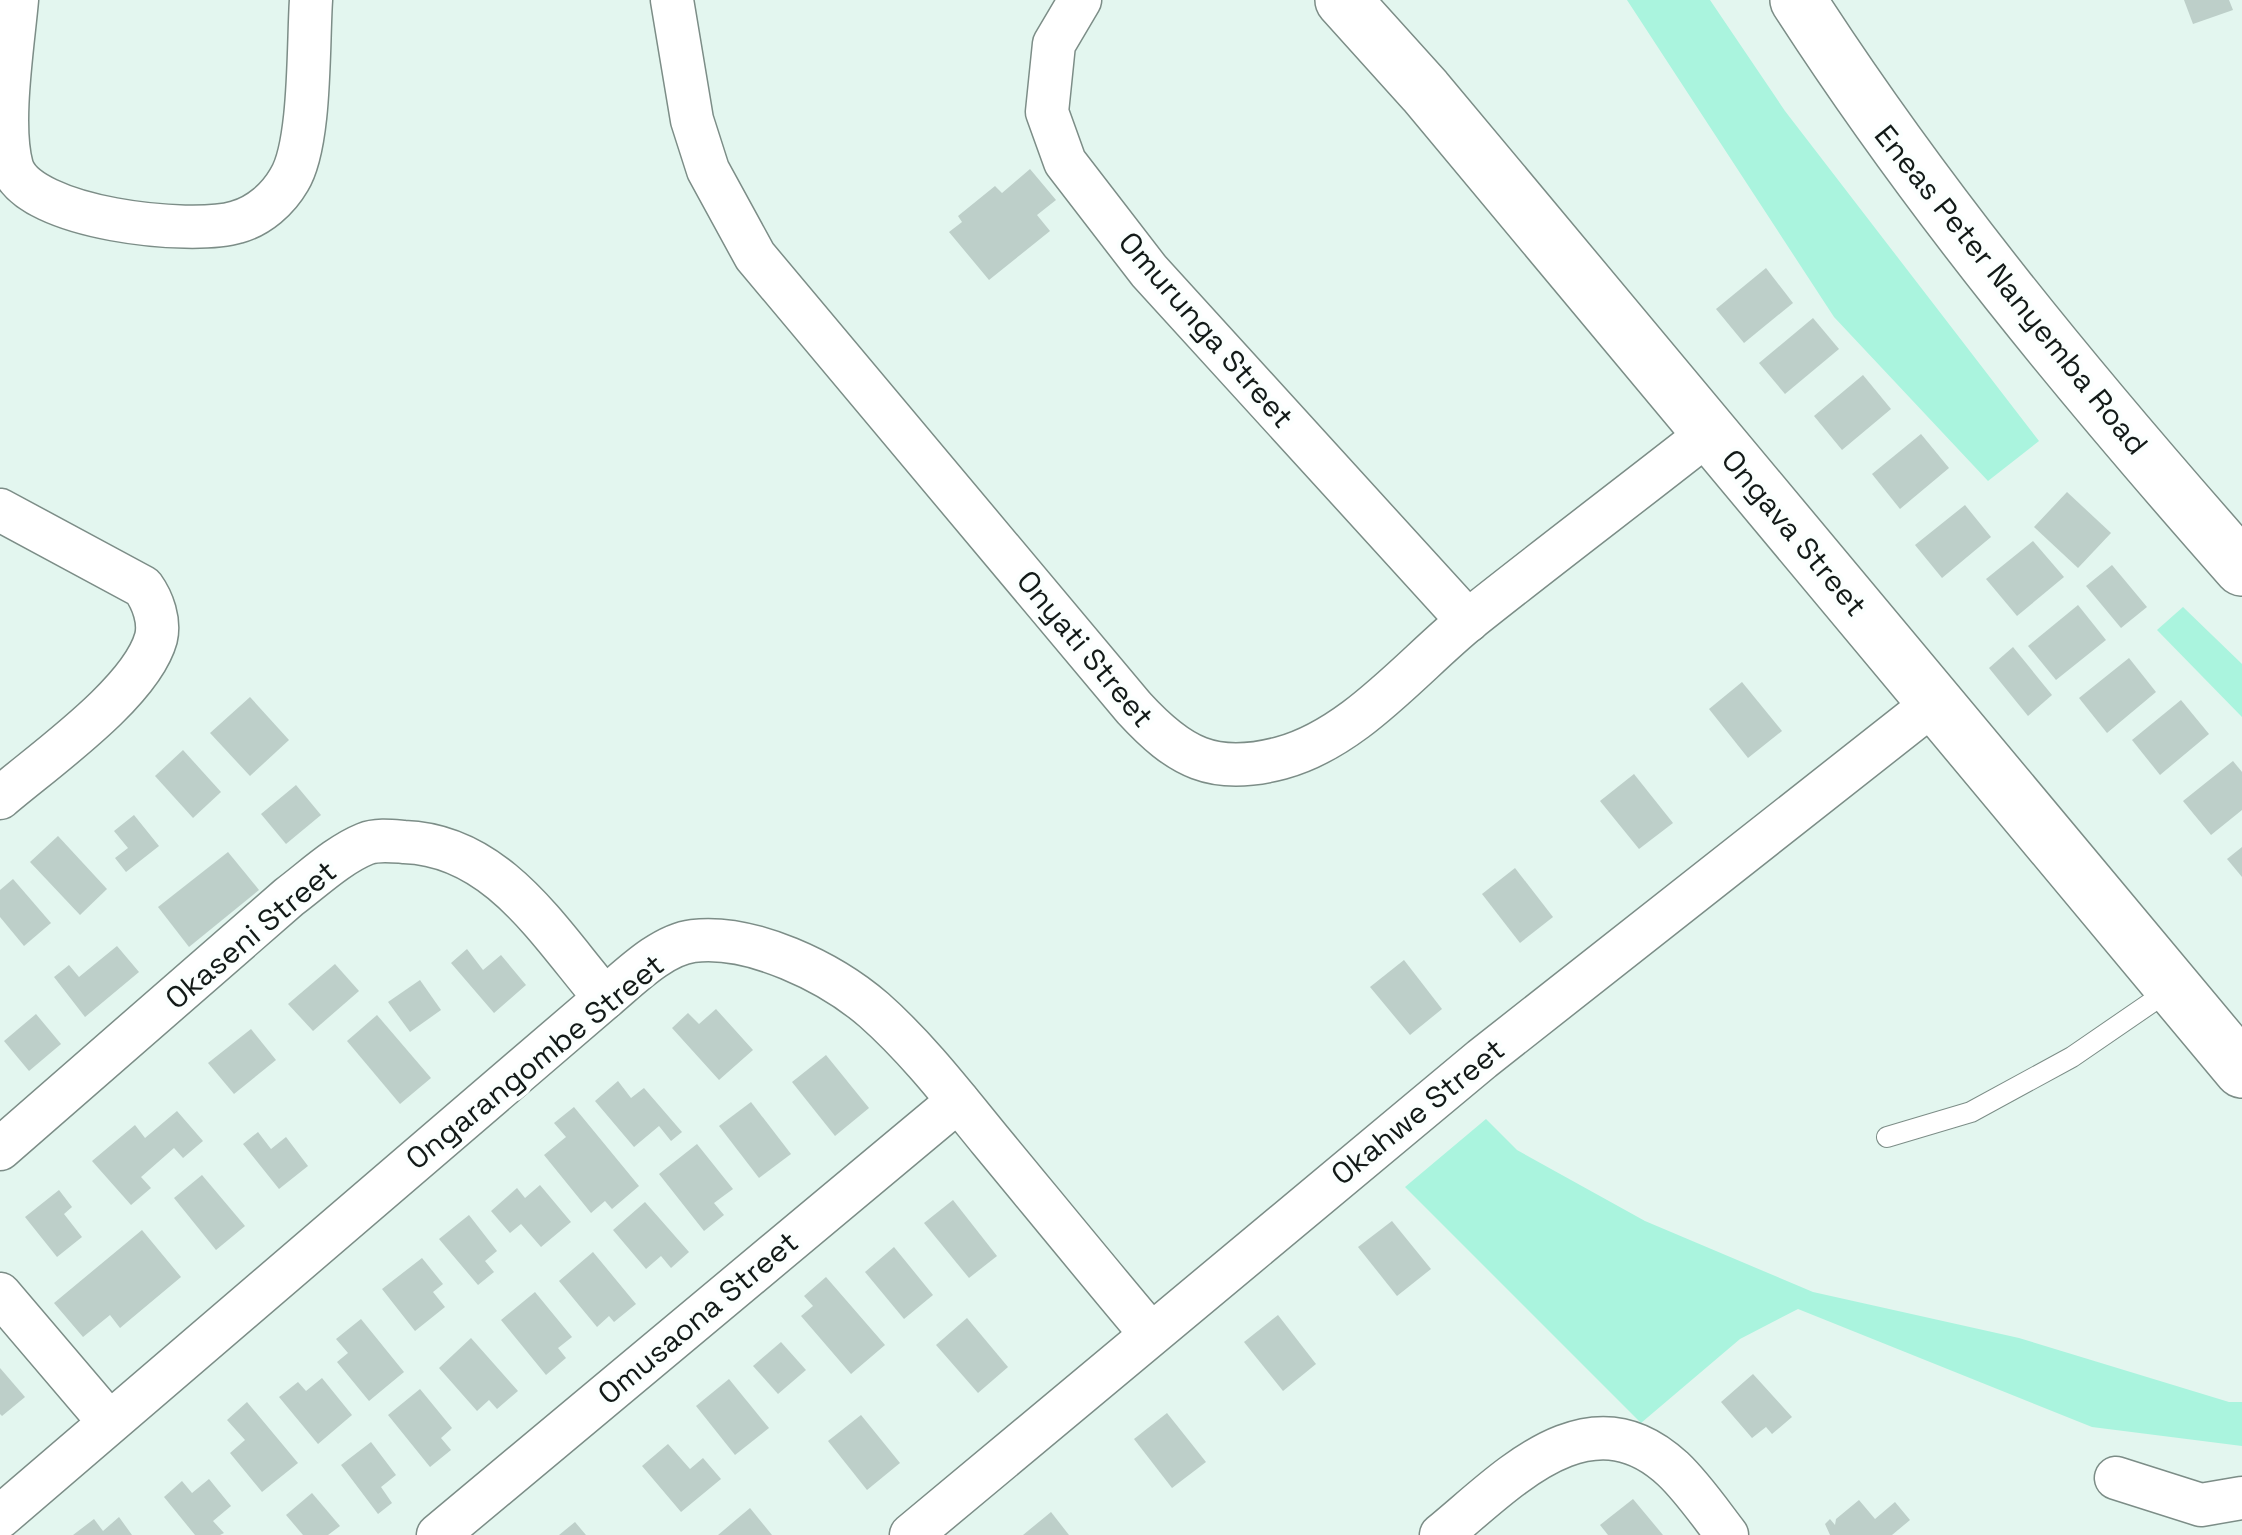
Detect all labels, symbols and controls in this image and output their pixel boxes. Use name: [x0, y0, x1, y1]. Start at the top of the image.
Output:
street label: Eneas Peter Nanyemba Road: [1866, 117, 2157, 463]
street label: Omurunga Street: [1110, 223, 1302, 436]
street label: Ongava Street: [1713, 441, 1876, 624]
street label: Onyati Street: [1008, 562, 1162, 735]
street label: Okaseni Street: [157, 852, 344, 1018]
street label: Ongarangombe Street: [397, 945, 672, 1178]
street label: Okahwe Street: [1323, 1030, 1512, 1194]
street label: Omusaona Street: [589, 1222, 806, 1413]

